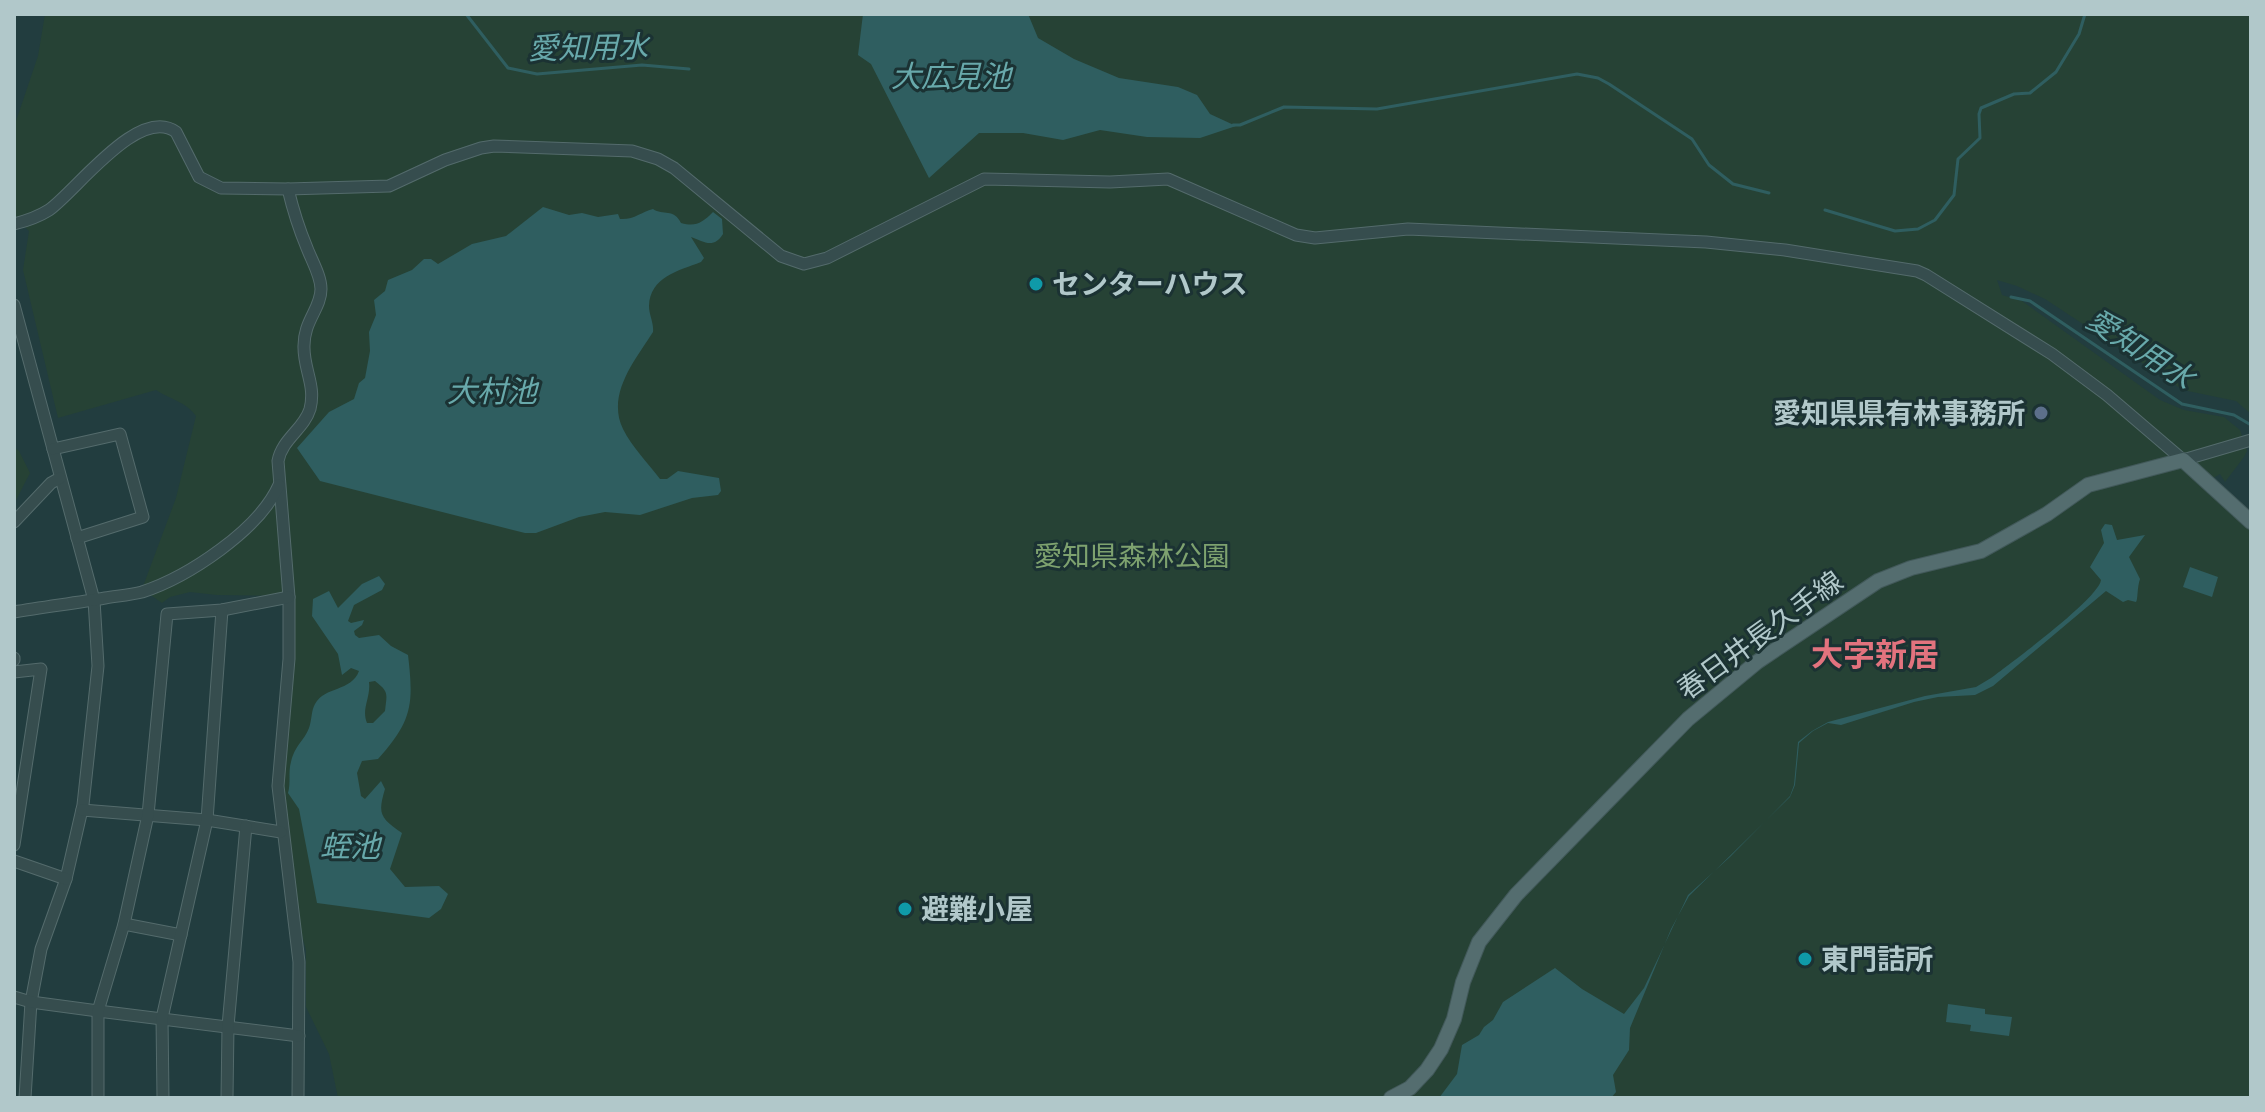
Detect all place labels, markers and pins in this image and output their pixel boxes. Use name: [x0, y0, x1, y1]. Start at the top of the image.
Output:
place label: センターハウス: [1052, 266, 1247, 301]
marker: センターハウス: [1027, 275, 1045, 293]
place label: 愛知県県有林事務所: [1773, 395, 2025, 430]
marker: 愛知県県有林事務所: [2032, 404, 2050, 422]
place label: 避難小屋: [921, 891, 1033, 926]
marker: 避難小屋: [896, 900, 914, 918]
place label: 東門詰所: [1821, 941, 1933, 976]
marker: 東門詰所: [1796, 950, 1814, 968]

